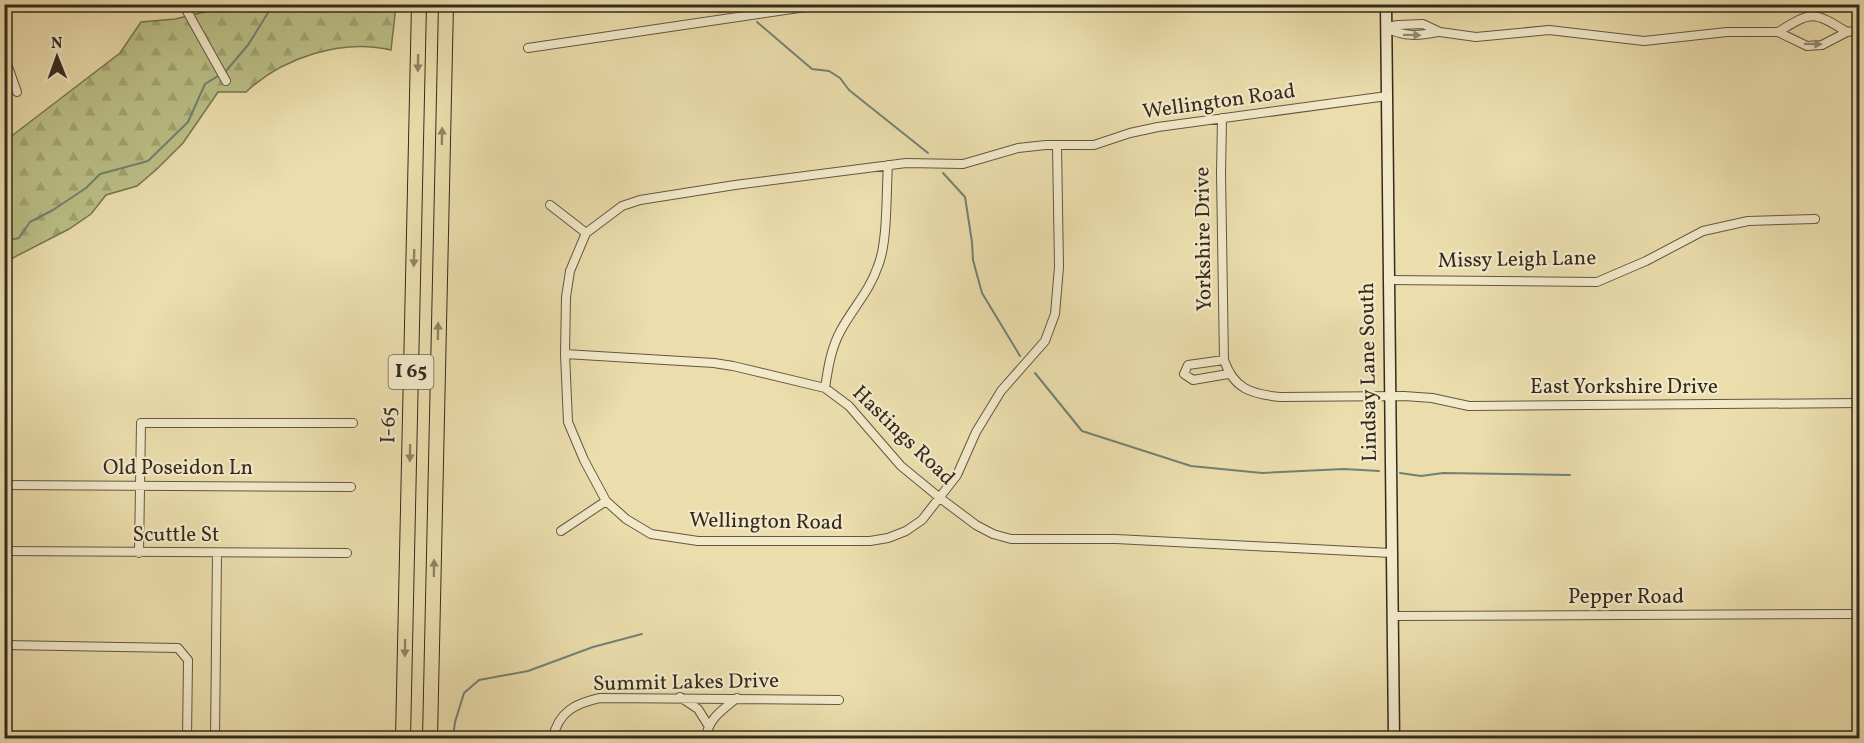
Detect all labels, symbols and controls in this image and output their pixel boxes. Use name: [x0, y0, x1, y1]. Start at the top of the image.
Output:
north arrow: [27, 27, 87, 87]
one-way arrow: [1403, 30, 1422, 40]
text: N: [51, 33, 63, 55]
one-way arrow: [1803, 40, 1822, 49]
one-way arrow: [414, 53, 423, 72]
street label: Wellington Road: [1141, 77, 1297, 127]
one-way arrow: [438, 126, 447, 145]
street label: Yorkshire Drive: [1188, 166, 1220, 312]
street label: Missy Leigh Lane: [1437, 244, 1597, 276]
one-way arrow: [410, 248, 419, 267]
street label: Lindsay Lane South: [1353, 282, 1385, 462]
one-way arrow: [433, 321, 443, 340]
road number: I 65: [388, 355, 434, 389]
street label: East Yorkshire Drive: [1530, 373, 1718, 402]
street label: Hastings Road: [845, 379, 961, 493]
street label: I-65: [374, 406, 404, 444]
one-way arrow: [405, 443, 415, 462]
street label: Old Poseidon Ln: [103, 454, 253, 483]
street label: Wellington Road: [689, 506, 843, 538]
street label: Scuttle St: [133, 521, 219, 550]
one-way arrow: [429, 558, 439, 577]
street label: Pepper Road: [1568, 583, 1684, 612]
one-way arrow: [400, 638, 410, 657]
street label: Summit Lakes Drive: [593, 667, 779, 699]

